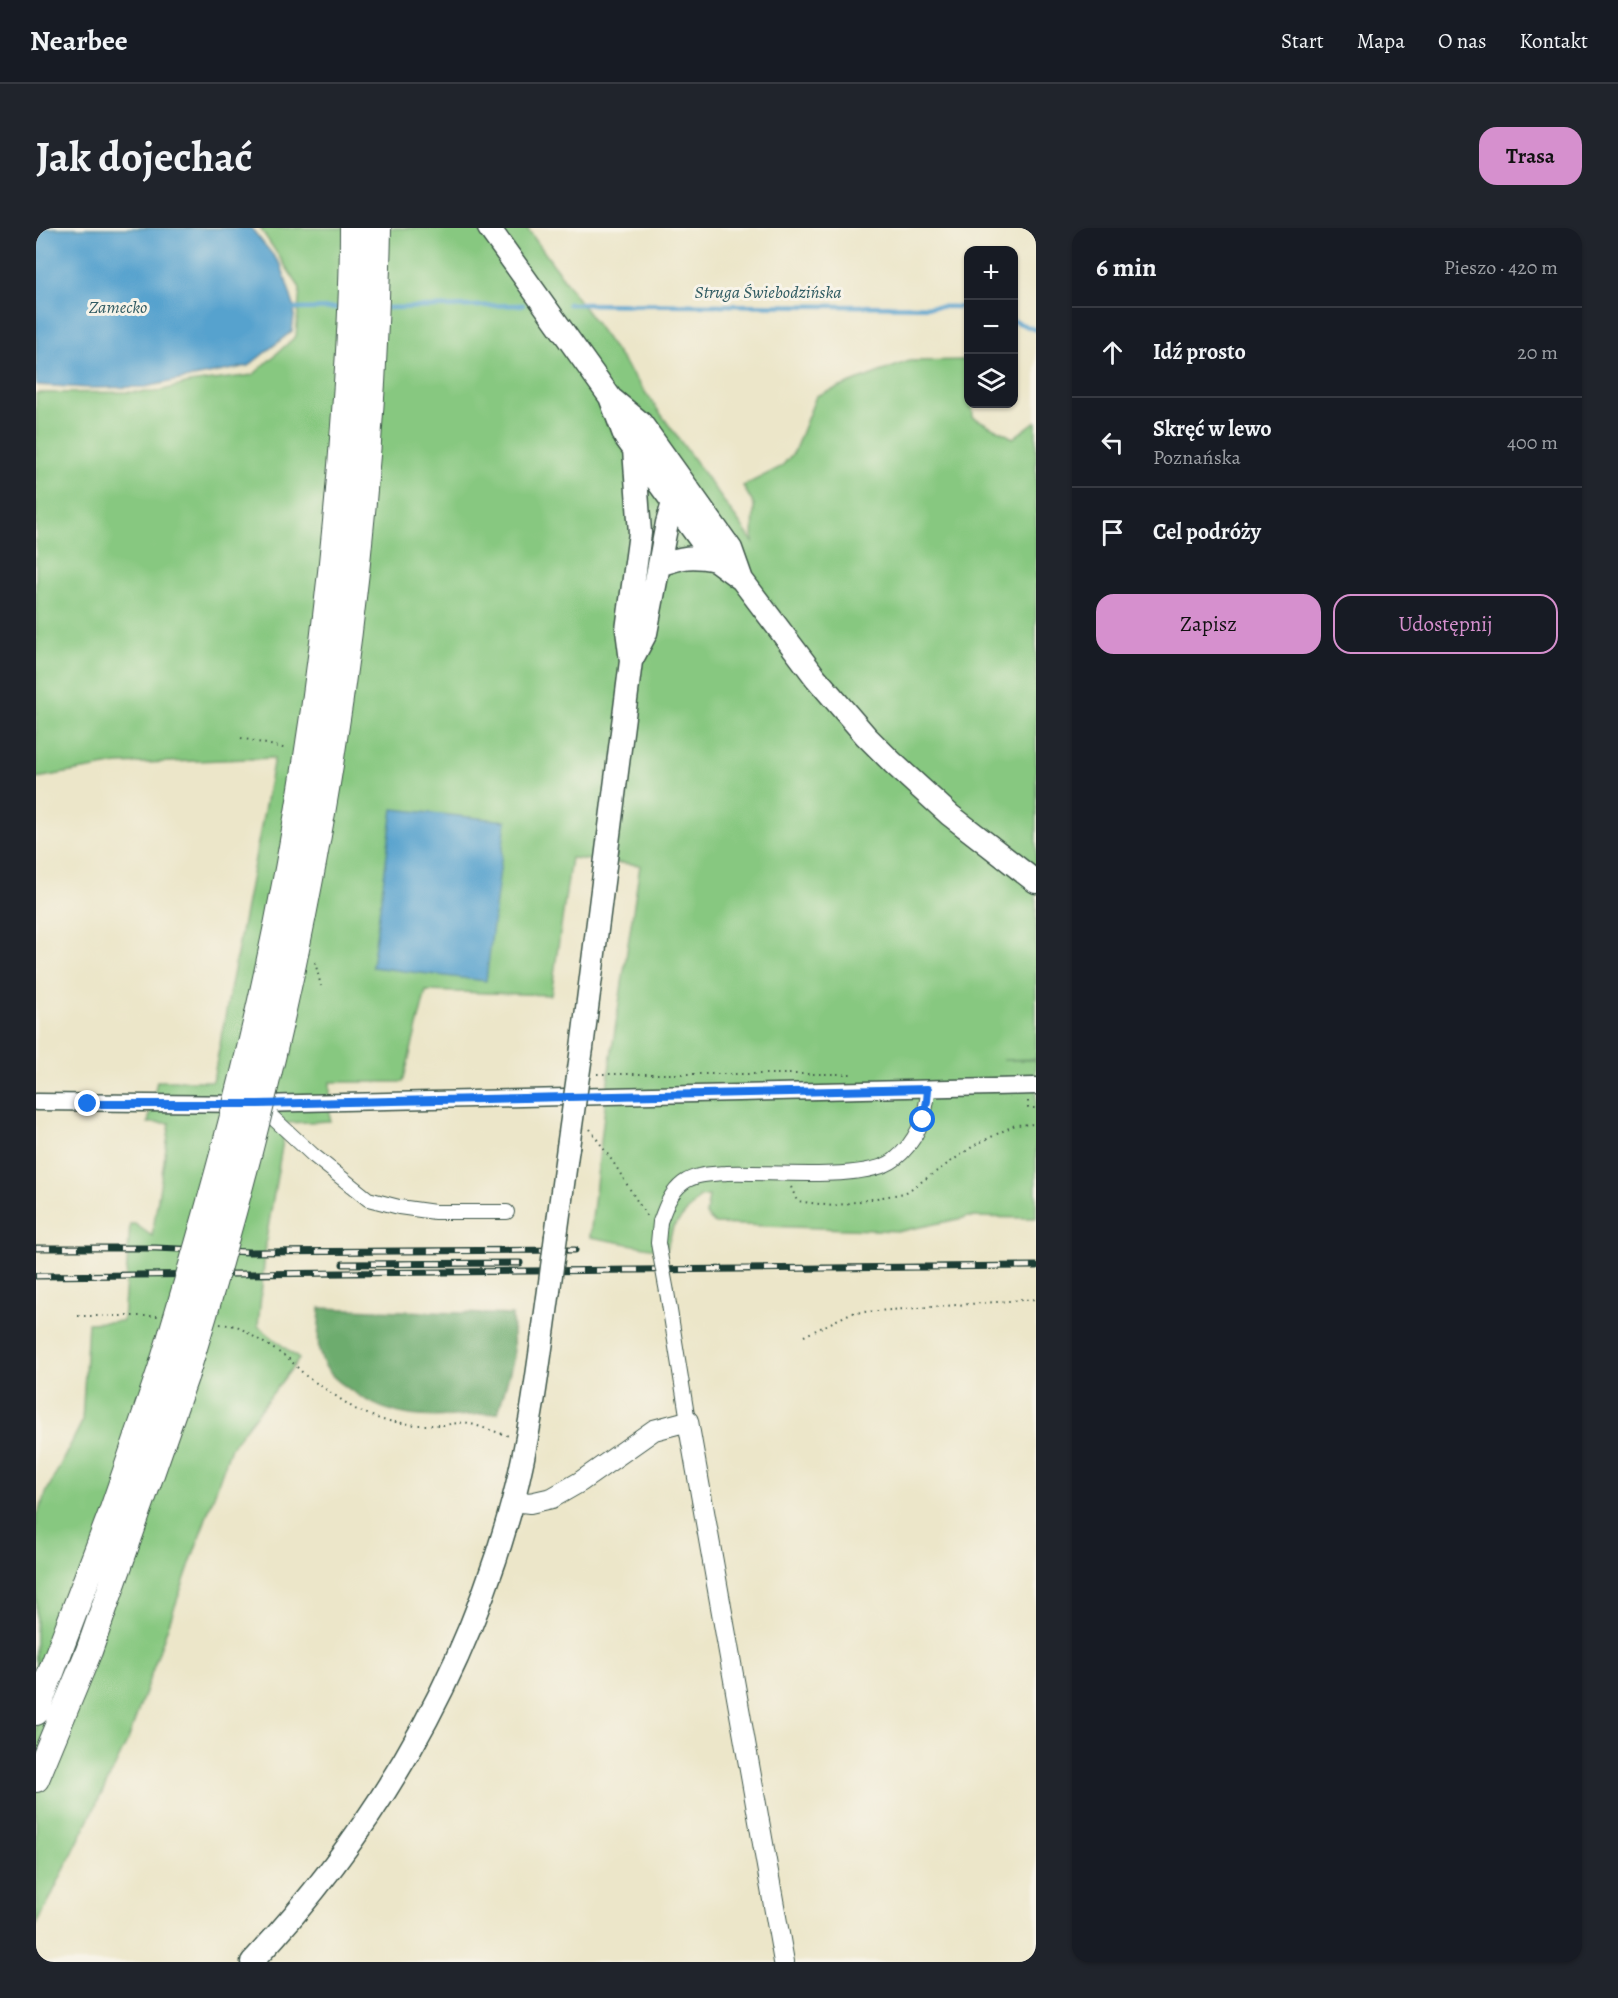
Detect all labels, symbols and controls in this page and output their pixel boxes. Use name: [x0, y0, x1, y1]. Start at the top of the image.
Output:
text: Nearbee: [30, 22, 128, 60]
text: Start: [1281, 27, 1324, 55]
text: Mapa: [1357, 27, 1405, 55]
text: O nas: [1438, 27, 1486, 55]
text: Kontakt: [1519, 27, 1588, 55]
button: Trasa: [1479, 127, 1582, 185]
text: Jak dojechać: [36, 128, 253, 185]
map controls: [964, 246, 1018, 408]
button: +: [964, 246, 1018, 300]
text: 6 min: [1096, 250, 1157, 285]
text: Pieszo · 420 m: [1444, 254, 1558, 281]
water label: Struga Świebodzińska: [695, 280, 841, 304]
water label: Zamecko: [89, 295, 147, 319]
button: −: [964, 300, 1018, 354]
icon: ahead: [1096, 336, 1129, 369]
text: Idź prosto: [1153, 337, 1246, 367]
text: 20 m: [1517, 339, 1558, 366]
button: layers: [964, 354, 1018, 408]
text: Skręć w lewo: [1153, 414, 1272, 444]
icon: left: [1096, 426, 1129, 459]
text: 400 m: [1507, 429, 1558, 456]
text: Poznańska: [1153, 444, 1241, 471]
icon: arrive: [1096, 516, 1129, 549]
text: Cel podróży: [1153, 517, 1261, 547]
button: Zapisz: [1096, 594, 1321, 654]
button: Udostępnij: [1333, 594, 1558, 654]
route end: [74, 1090, 100, 1116]
route start: [909, 1106, 935, 1132]

